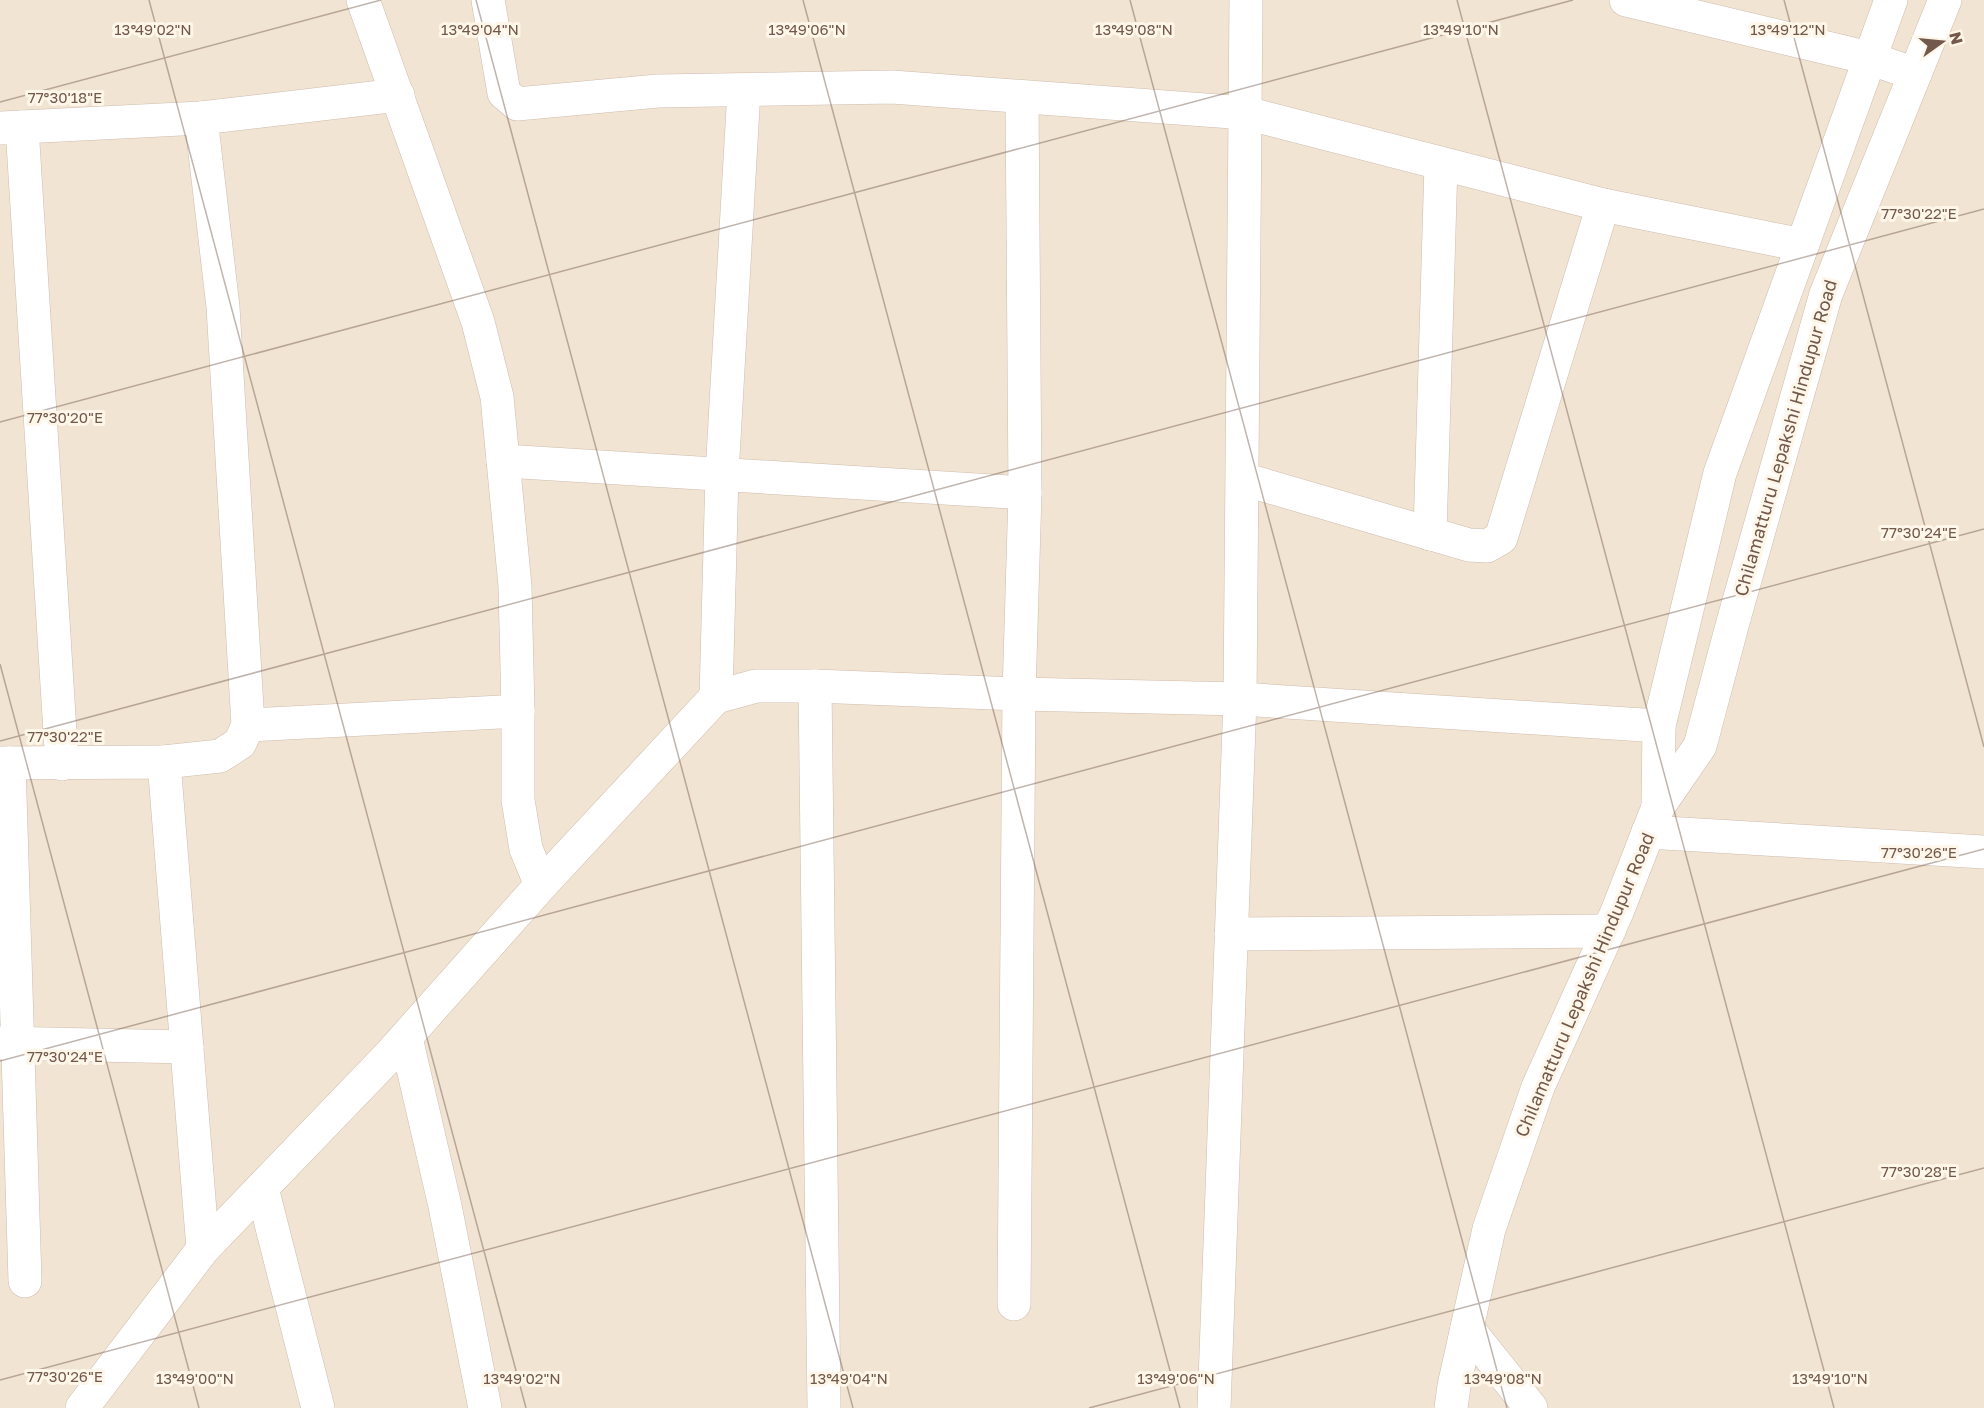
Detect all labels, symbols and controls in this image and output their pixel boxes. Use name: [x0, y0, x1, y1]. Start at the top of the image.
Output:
north arrow: [1912, 12, 1972, 72]
text: 13°49'02"N: [114, 20, 192, 38]
text: 13°49'04"N: [441, 20, 519, 38]
text: 13°49'06"N: [768, 20, 846, 38]
text: 13°49'08"N: [1095, 20, 1173, 38]
text: 13°49'10"N: [1423, 20, 1499, 38]
text: 13°49'12"N: [1750, 20, 1826, 38]
text: N: [1945, 30, 1968, 47]
text: 77°30'18"E: [28, 88, 102, 106]
text: 77°30'22"E: [1881, 204, 1957, 222]
street label: Chilamatturu Lepakshi Hindupur Road: [1729, 277, 1841, 599]
text: 77°30'20"E: [27, 408, 103, 426]
text: 77°30'24"E: [1881, 523, 1957, 541]
text: 77°30'22"E: [27, 727, 103, 745]
street label: Chilamatturu Lepakshi Hindupur Road: [1510, 829, 1658, 1140]
text: 77°30'26"E: [1881, 843, 1957, 861]
text: 77°30'24"E: [27, 1047, 103, 1065]
text: 77°30'28"E: [1881, 1162, 1957, 1180]
text: 77°30'26"E: [27, 1367, 103, 1385]
text: 13°49'00"N: [156, 1369, 234, 1387]
text: 13°49'02"N: [483, 1369, 561, 1387]
text: 13°49'04"N: [810, 1369, 888, 1387]
text: 13°49'06"N: [1137, 1369, 1215, 1387]
text: 13°49'08"N: [1464, 1369, 1542, 1387]
text: 13°49'10"N: [1792, 1369, 1868, 1387]

